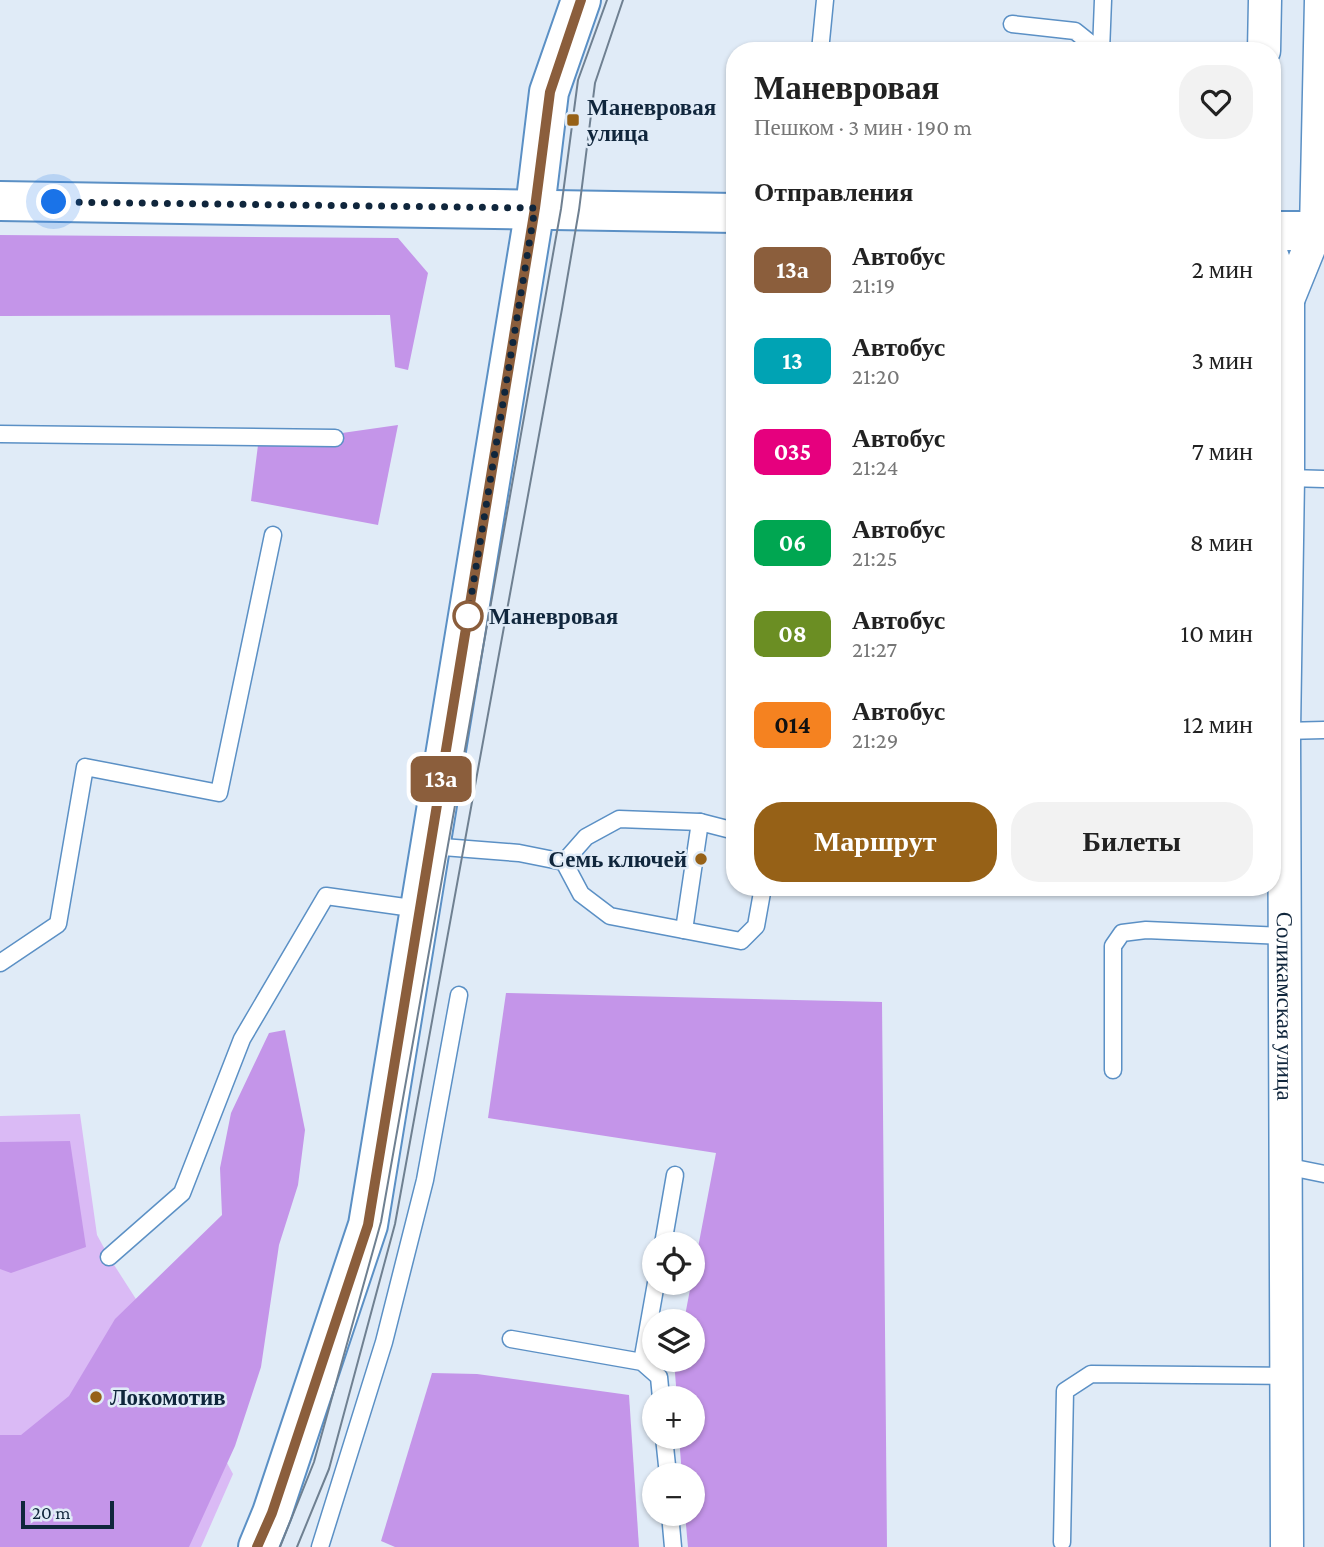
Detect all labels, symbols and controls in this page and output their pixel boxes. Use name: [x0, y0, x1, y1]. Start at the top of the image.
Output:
button: heart: [1179, 65, 1253, 139]
text: Маневровая: [754, 69, 939, 106]
place label: Маневровая улица: [587, 94, 716, 146]
marker: Маневровая улица: [565, 112, 581, 128]
text: Пешком · 3 мин · 190 m: [754, 114, 972, 140]
text: Отправления: [754, 178, 913, 207]
your location: [36, 184, 71, 219]
text: Автобус: [852, 242, 945, 271]
text: 2 мин: [1191, 255, 1253, 284]
text: 13а: [776, 256, 809, 283]
text: 21:19: [852, 272, 895, 298]
text: Автобус: [852, 333, 945, 362]
text: 3 мин: [1192, 346, 1253, 375]
text: 13: [782, 347, 803, 374]
text: 21:20: [852, 363, 900, 389]
text: Автобус: [852, 424, 945, 453]
text: 7 мин: [1192, 437, 1253, 466]
text: 035: [774, 438, 811, 465]
text: 21:24: [852, 454, 899, 480]
text: Автобус: [852, 515, 945, 544]
text: 8 мин: [1190, 528, 1253, 557]
text: 06: [779, 529, 806, 556]
text: 21:25: [852, 545, 898, 571]
marker: Маневровая: [453, 601, 483, 631]
place label: Маневровая: [489, 603, 618, 629]
text: Автобус: [852, 606, 945, 635]
text: 10 мин: [1181, 619, 1253, 648]
text: 08: [778, 620, 807, 647]
text: 21:27: [852, 636, 897, 662]
text: Автобус: [852, 697, 945, 726]
text: 12 мин: [1183, 710, 1253, 739]
text: 014: [774, 711, 811, 738]
text: 21:29: [852, 727, 899, 753]
line badge: 13а: [401, 756, 481, 802]
text: 13а: [425, 765, 457, 792]
button: Маршрут: [754, 802, 997, 882]
button: Билеты: [1011, 802, 1253, 882]
place label: Семь ключей: [548, 846, 687, 872]
marker: Семь ключей: [693, 851, 709, 867]
street label: Соликамская улица: [1272, 912, 1298, 1101]
map controls: [642, 1232, 705, 1526]
button: locate: [642, 1232, 705, 1295]
button: layers: [642, 1309, 705, 1372]
place label: Локомотив: [110, 1384, 226, 1410]
button: +: [642, 1386, 705, 1449]
marker: Локомотив: [88, 1389, 104, 1405]
button: −: [642, 1463, 705, 1526]
scale bar: [21, 1498, 114, 1530]
text: 20 m: [32, 1502, 71, 1523]

